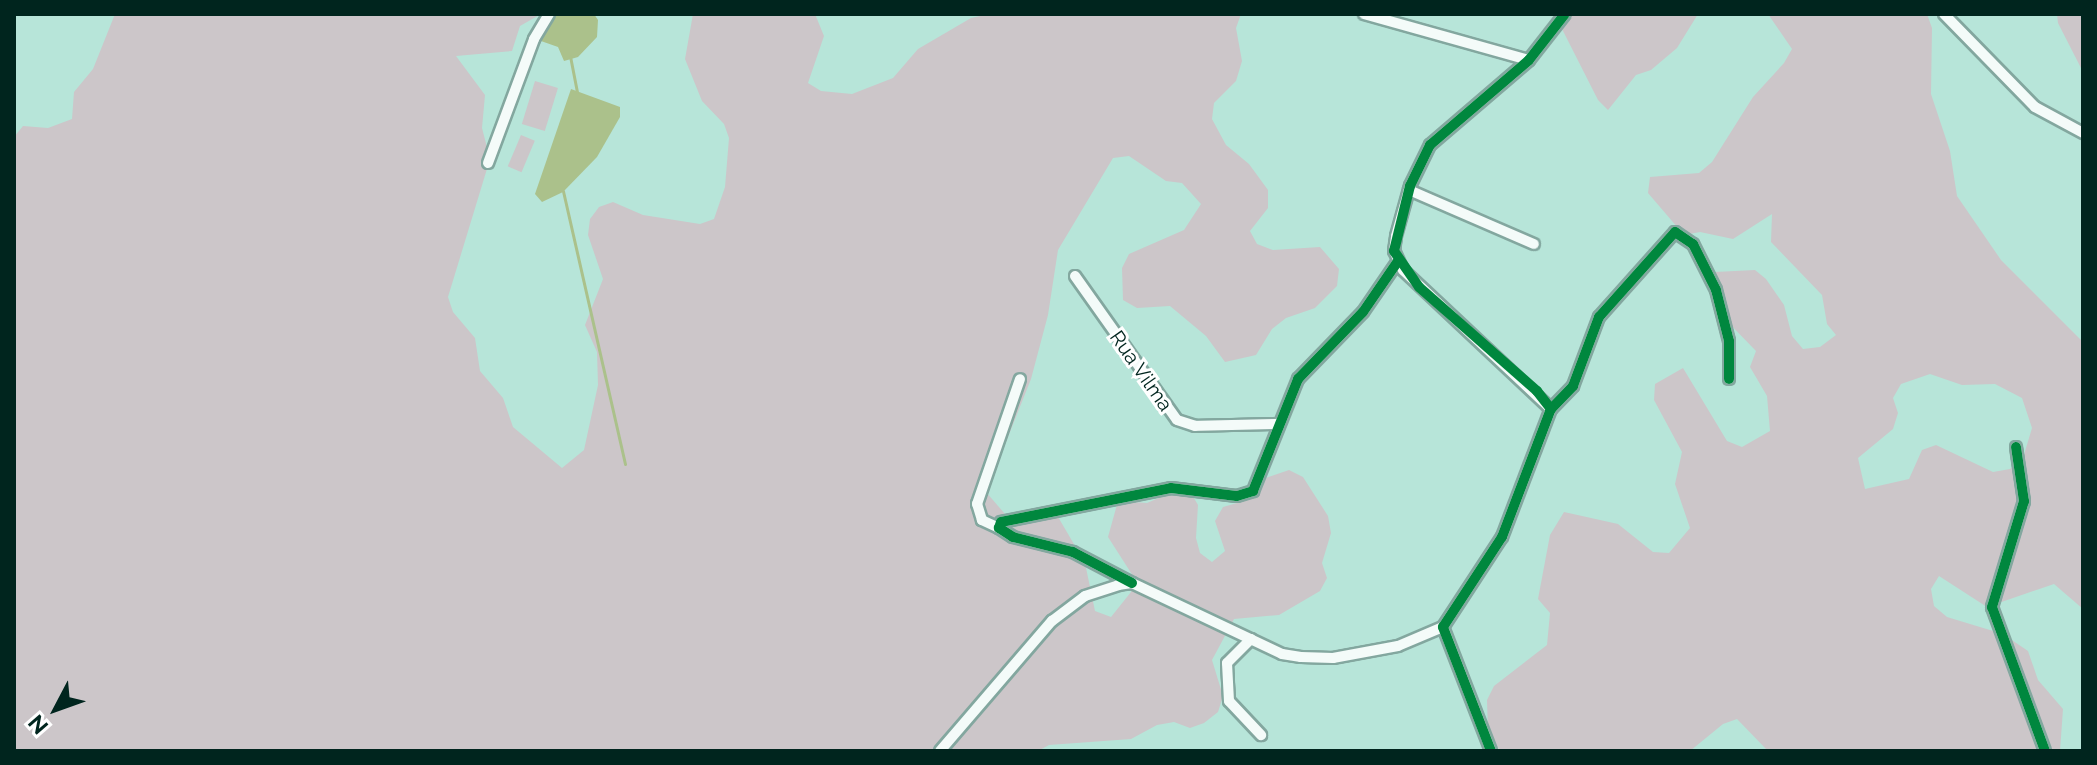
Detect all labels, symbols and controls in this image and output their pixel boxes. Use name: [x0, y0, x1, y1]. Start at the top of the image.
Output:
street label: Rua Vilma: [1104, 326, 1178, 416]
north arrow: [16, 669, 96, 749]
text: N: [23, 710, 53, 740]

